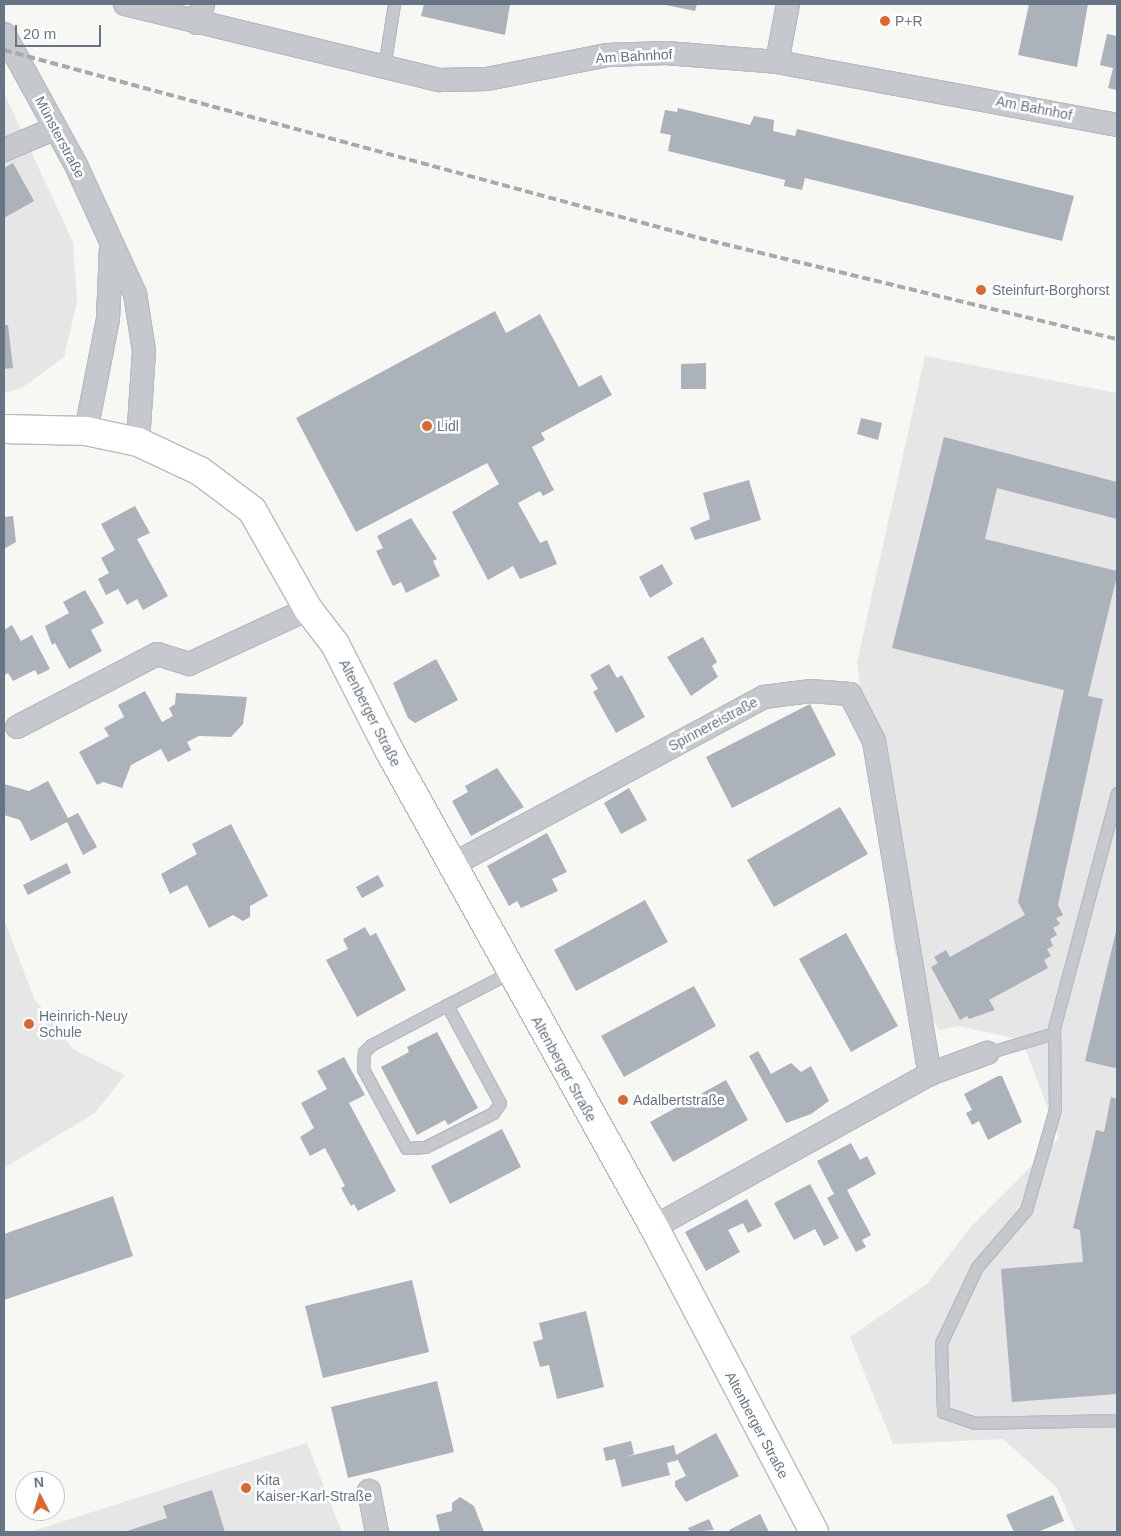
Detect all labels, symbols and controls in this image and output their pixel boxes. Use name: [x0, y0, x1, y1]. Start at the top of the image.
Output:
place label: P+R: [895, 13, 923, 29]
scale bar: [18, 15, 104, 47]
marker: P+R: [879, 15, 891, 27]
text: 20 m: [23, 25, 56, 42]
street label: Am Bahnhof: [595, 46, 673, 66]
street label: Am Bahnhof: [995, 92, 1073, 124]
street label: Münsterstraße: [31, 93, 89, 181]
place label: Steinfurt-Borghorst: [992, 282, 1109, 298]
marker: Steinfurt-Borghorst: [974, 283, 988, 297]
place label: Lidl: [437, 418, 459, 434]
marker: Lidl: [421, 420, 433, 432]
street label: Altenberger Straße: [336, 656, 404, 770]
street label: Spinnereistraße: [665, 693, 761, 755]
place label: Heinrich-Neuy Schule: [39, 1008, 128, 1040]
street label: Altenberger Straße: [528, 1013, 600, 1125]
marker: Heinrich-Neuy Schule: [23, 1018, 35, 1030]
place label: Adalbertstraße: [633, 1092, 725, 1108]
marker: Adalbertstraße: [617, 1094, 629, 1106]
street label: Altenberger Straße: [722, 1369, 792, 1481]
north arrow: [15, 1471, 65, 1521]
place label: Kita Kaiser-Karl-Straße: [256, 1472, 372, 1504]
text: N: [33, 1474, 45, 1490]
marker: Kita Kaiser-Karl-Straße: [240, 1482, 252, 1494]

